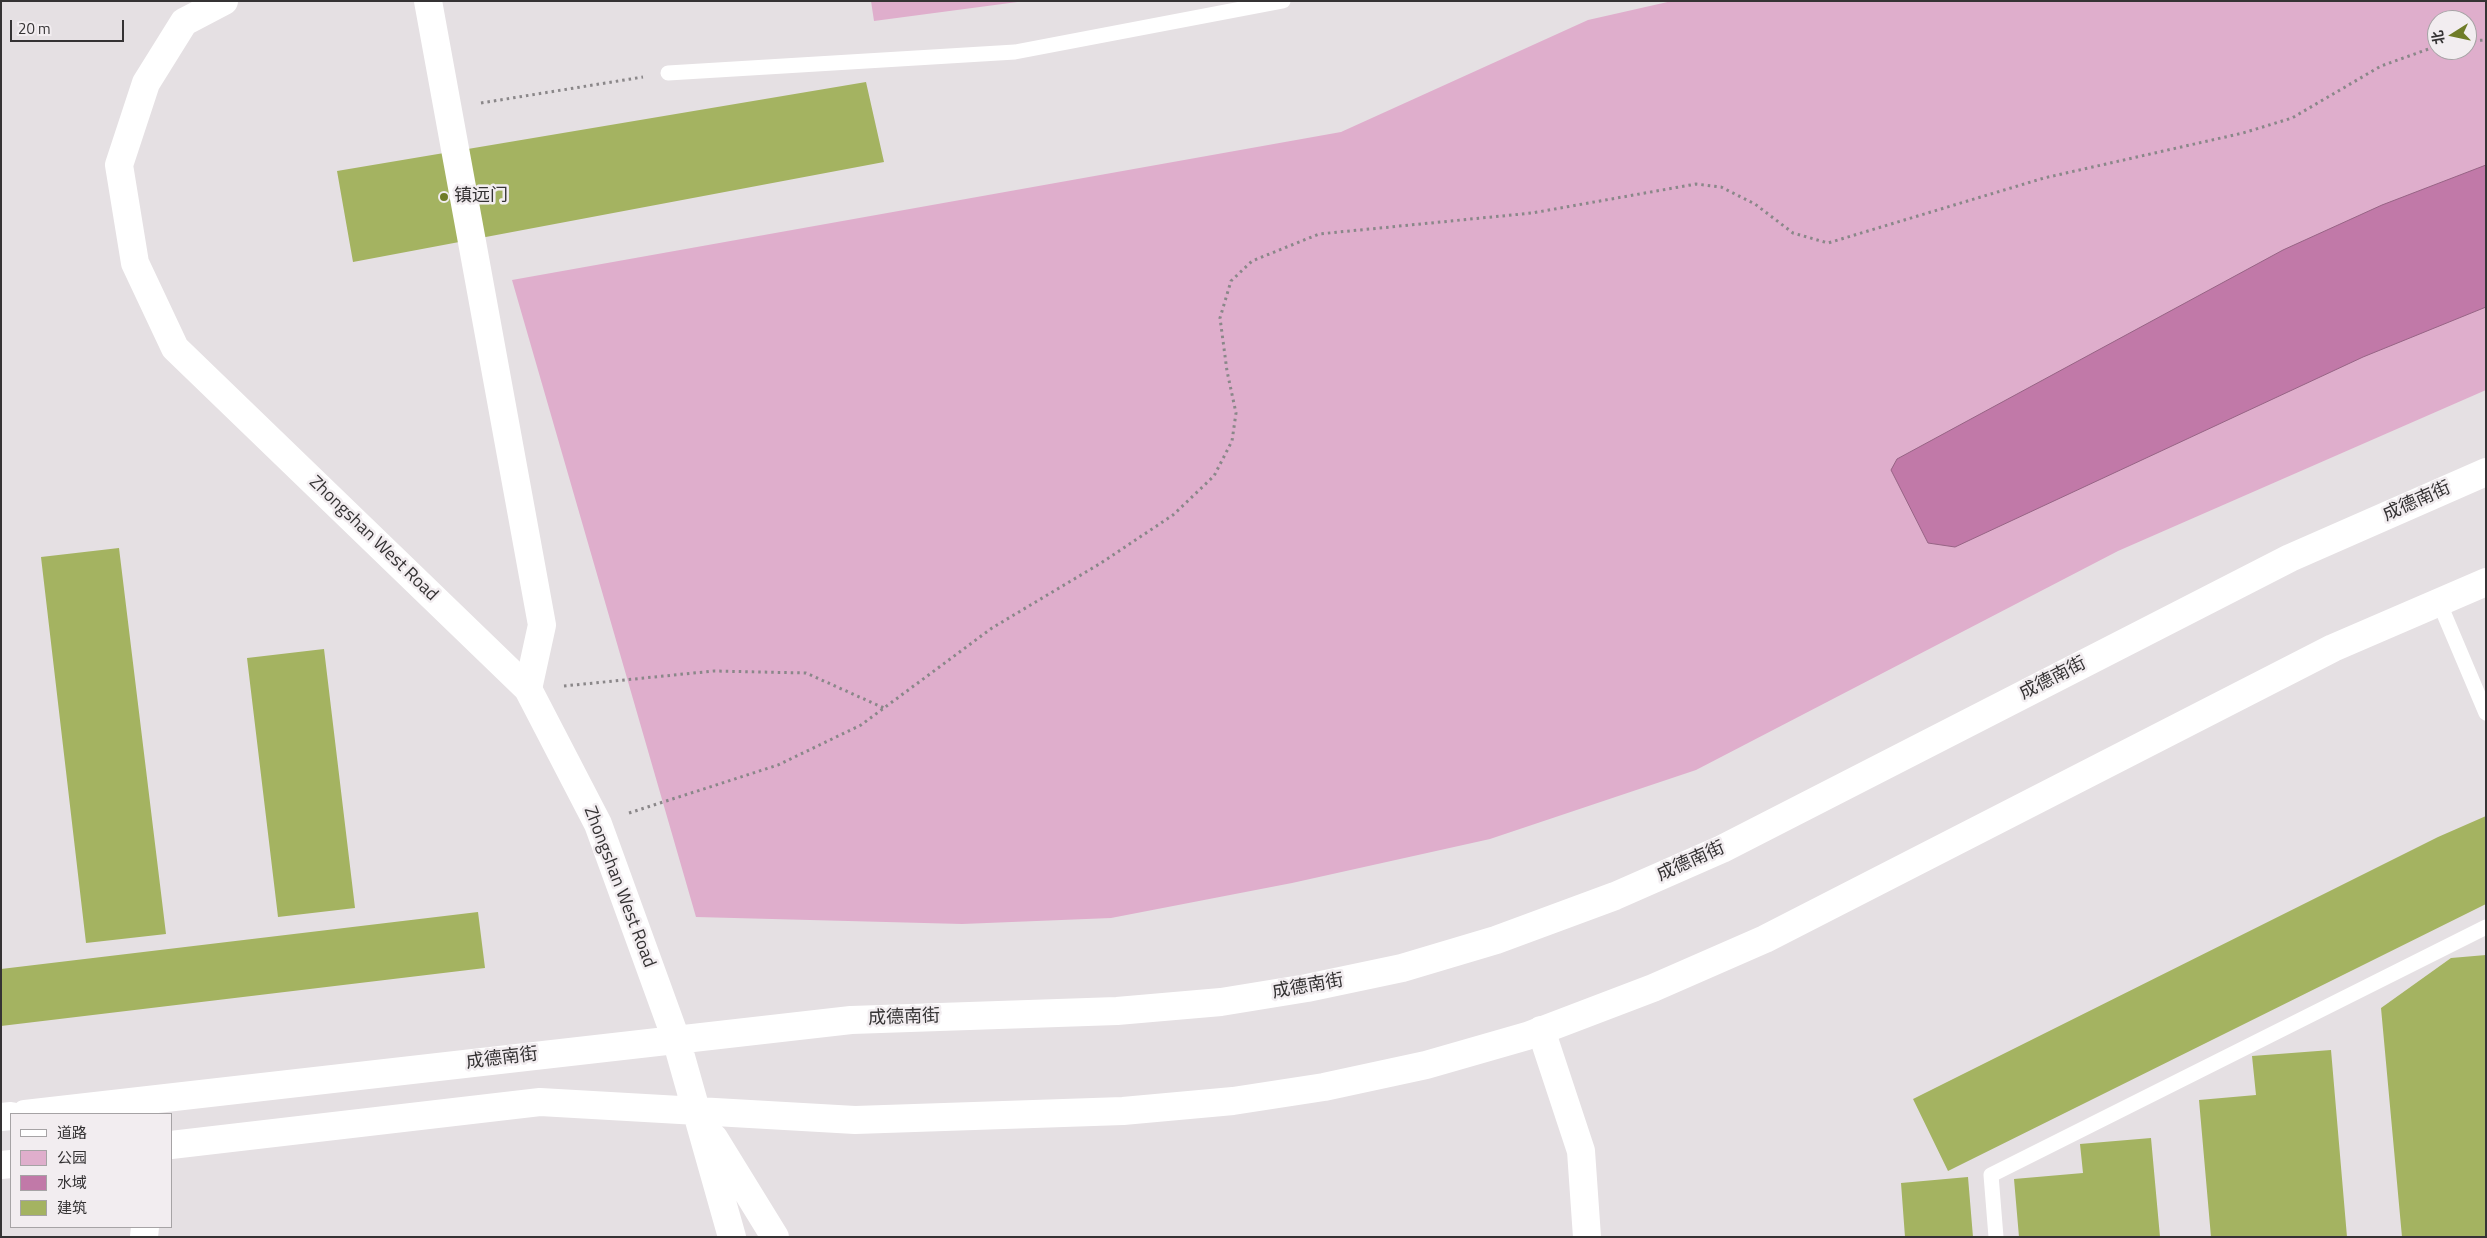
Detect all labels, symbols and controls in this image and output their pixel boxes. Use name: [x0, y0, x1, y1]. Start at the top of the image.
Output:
scale bar: [12, 10, 126, 42]
north arrow: [2427, 10, 2477, 60]
text: 20 m: [18, 17, 51, 40]
text: 北: [2426, 29, 2449, 46]
place label: 镇远门: [454, 186, 508, 208]
marker: 镇远门: [438, 191, 450, 203]
street label: Zhongshan West Road: [304, 472, 442, 606]
street label: 成德南街: [2380, 477, 2454, 527]
street label: 成德南街: [2016, 653, 2090, 705]
street label: Zhongshan West Road: [578, 803, 660, 971]
street label: 成德南街: [1654, 837, 1728, 887]
street label: 成德南街: [1271, 970, 1345, 1004]
street label: 成德南街: [868, 1006, 940, 1030]
street label: 成德南街: [465, 1044, 539, 1074]
legend: [10, 1113, 172, 1228]
text: 道路: [57, 1121, 87, 1144]
text: 公园: [57, 1146, 87, 1169]
text: 水域: [57, 1171, 87, 1194]
text: 建筑: [57, 1196, 87, 1219]

